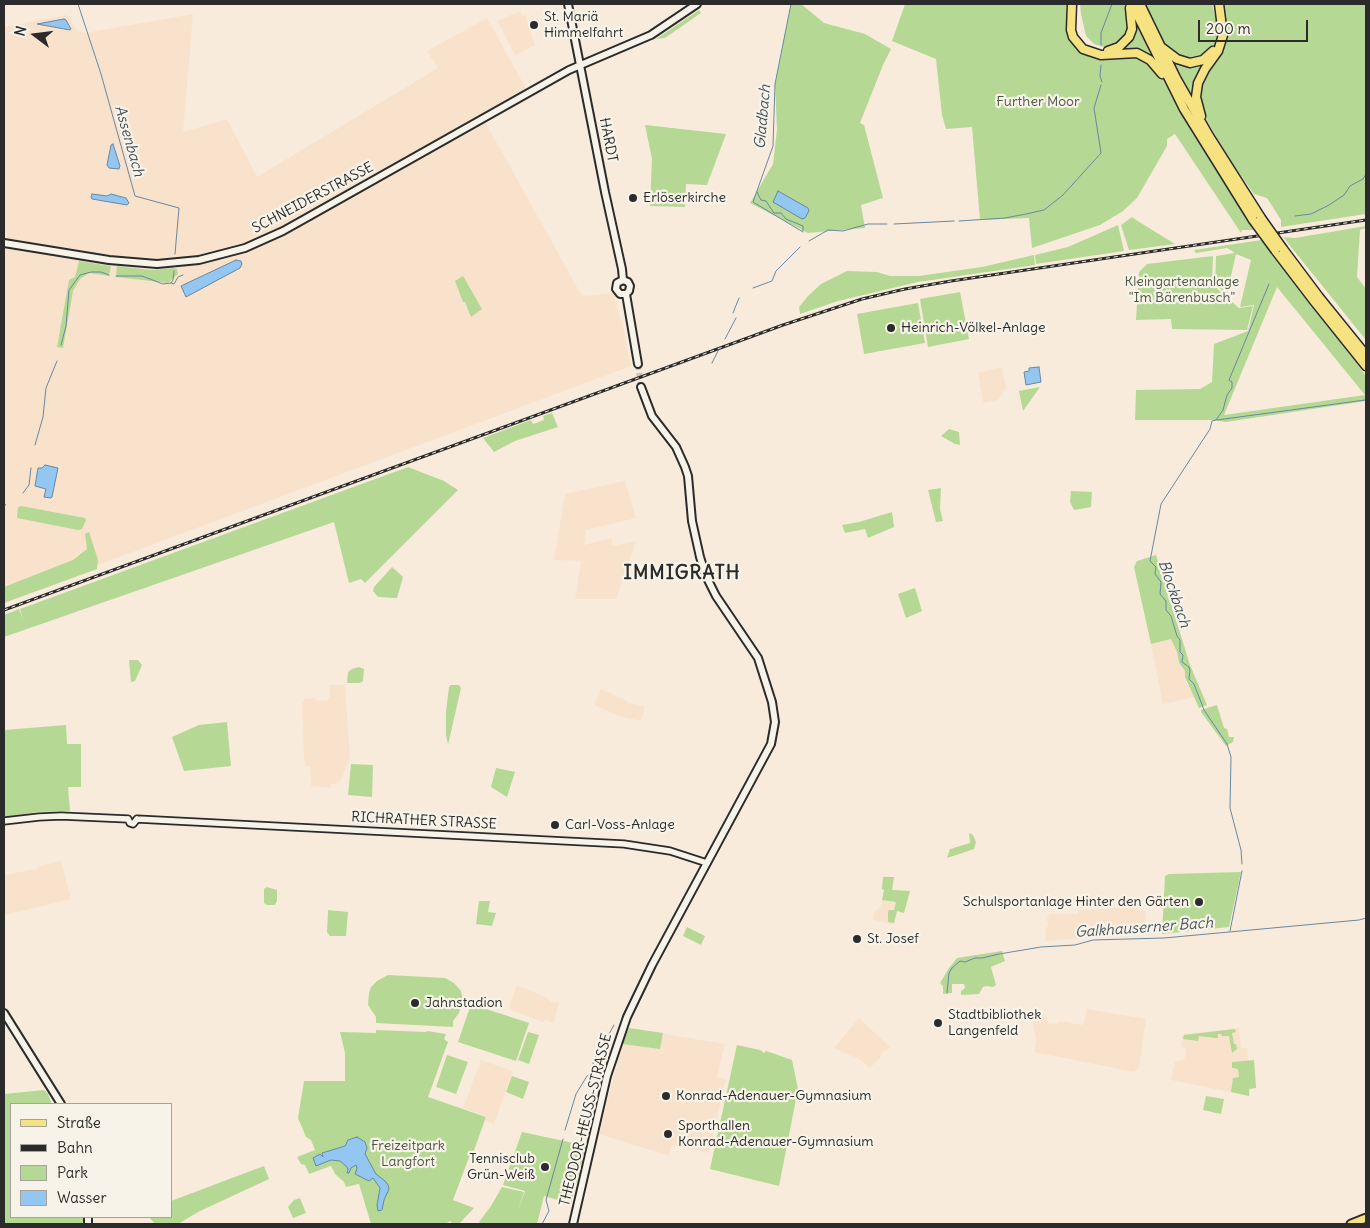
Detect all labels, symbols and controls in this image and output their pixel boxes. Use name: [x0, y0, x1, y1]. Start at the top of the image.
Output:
place label: St. Mariä Himmelfahrt: [544, 9, 623, 41]
north arrow: [10, 10, 60, 60]
scale bar: [1200, 10, 1310, 42]
marker: St. Mariä Himmelfahrt: [528, 19, 540, 31]
text: 200 m: [1206, 19, 1251, 38]
text: N: [11, 24, 30, 38]
water label: Gladbach: [751, 84, 775, 150]
park label: Further Moor: [996, 94, 1080, 110]
water label: Assenbach: [110, 103, 148, 179]
street label: HARDT: [595, 116, 621, 164]
street label: SCHNEIDERSTRASSE: [250, 159, 376, 237]
place label: Erlöserkirche: [643, 190, 726, 206]
marker: Erlöserkirche: [627, 192, 639, 204]
park label: Kleingartenanlage "Im Bärenbusch": [1125, 274, 1239, 306]
place label: Heinrich-Völkel-Anlage: [901, 320, 1046, 336]
marker: Heinrich-Völkel-Anlage: [885, 322, 897, 334]
water label: Blockbach: [1154, 558, 1194, 630]
district label: IMMIGRATH: [622, 563, 742, 585]
street label: RICHRATHER STRASSE: [351, 809, 497, 833]
place label: Carl-Voss-Anlage: [565, 817, 675, 833]
marker: Carl-Voss-Anlage: [549, 819, 561, 831]
place label: Schulsportanlage Hinter den Gärten: [963, 894, 1189, 910]
marker: Schulsportanlage Hinter den Gärten: [1193, 896, 1205, 908]
water label: Galkhauserner Bach: [1074, 914, 1214, 942]
place label: St. Josef: [867, 931, 919, 947]
marker: St. Josef: [851, 933, 863, 945]
place label: Jahnstadion: [425, 995, 503, 1011]
marker: Jahnstadion: [409, 997, 421, 1009]
place label: Stadtbibliothek Langenfeld: [948, 1007, 1041, 1040]
marker: Stadtbibliothek Langenfeld: [932, 1017, 944, 1029]
street label: THEODOR-HEUSS-STRASSE: [556, 1032, 616, 1208]
place label: Konrad-Adenauer-Gymnasium: [676, 1088, 872, 1104]
marker: Konrad-Adenauer-Gymnasium: [660, 1090, 672, 1102]
legend: [10, 1103, 172, 1218]
text: Straße: [57, 1113, 101, 1132]
place label: Sporthallen Konrad-Adenauer-Gymnasium: [678, 1118, 874, 1150]
marker: Sporthallen Konrad-Adenauer-Gymnasium: [662, 1128, 674, 1140]
text: Bahn: [57, 1138, 93, 1157]
park label: Freizeitpark Langfort: [371, 1138, 445, 1170]
place label: Tennisclub Grün-Weiß: [467, 1151, 535, 1184]
marker: Tennisclub Grün-Weiß: [539, 1161, 551, 1173]
text: Park: [57, 1163, 88, 1182]
text: Wasser: [57, 1188, 107, 1207]

